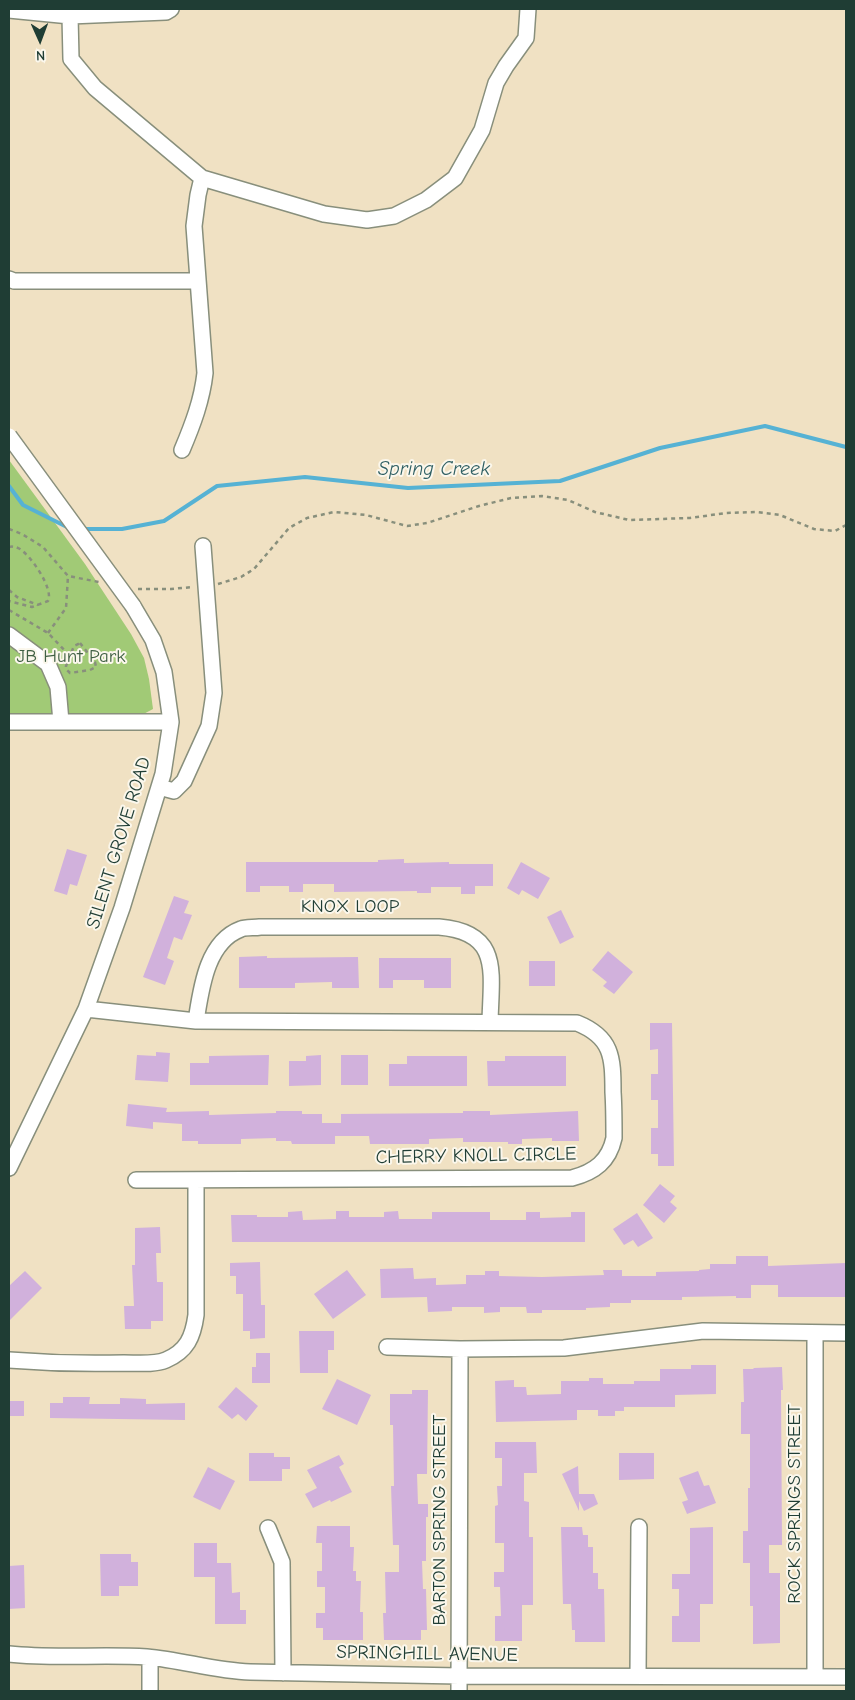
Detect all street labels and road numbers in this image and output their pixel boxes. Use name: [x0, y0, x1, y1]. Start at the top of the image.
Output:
street label: SILENT GROVE ROAD: [82, 754, 156, 932]
street label: KNOX LOOP: [301, 896, 399, 918]
street label: CHERRY KNOLL CIRCLE: [375, 1143, 577, 1169]
street label: ROCK SPRINGS STREET: [784, 1404, 806, 1604]
street label: BARTON SPRING STREET: [429, 1415, 451, 1625]
street label: SPRINGHILL AVENUE: [336, 1641, 518, 1667]

